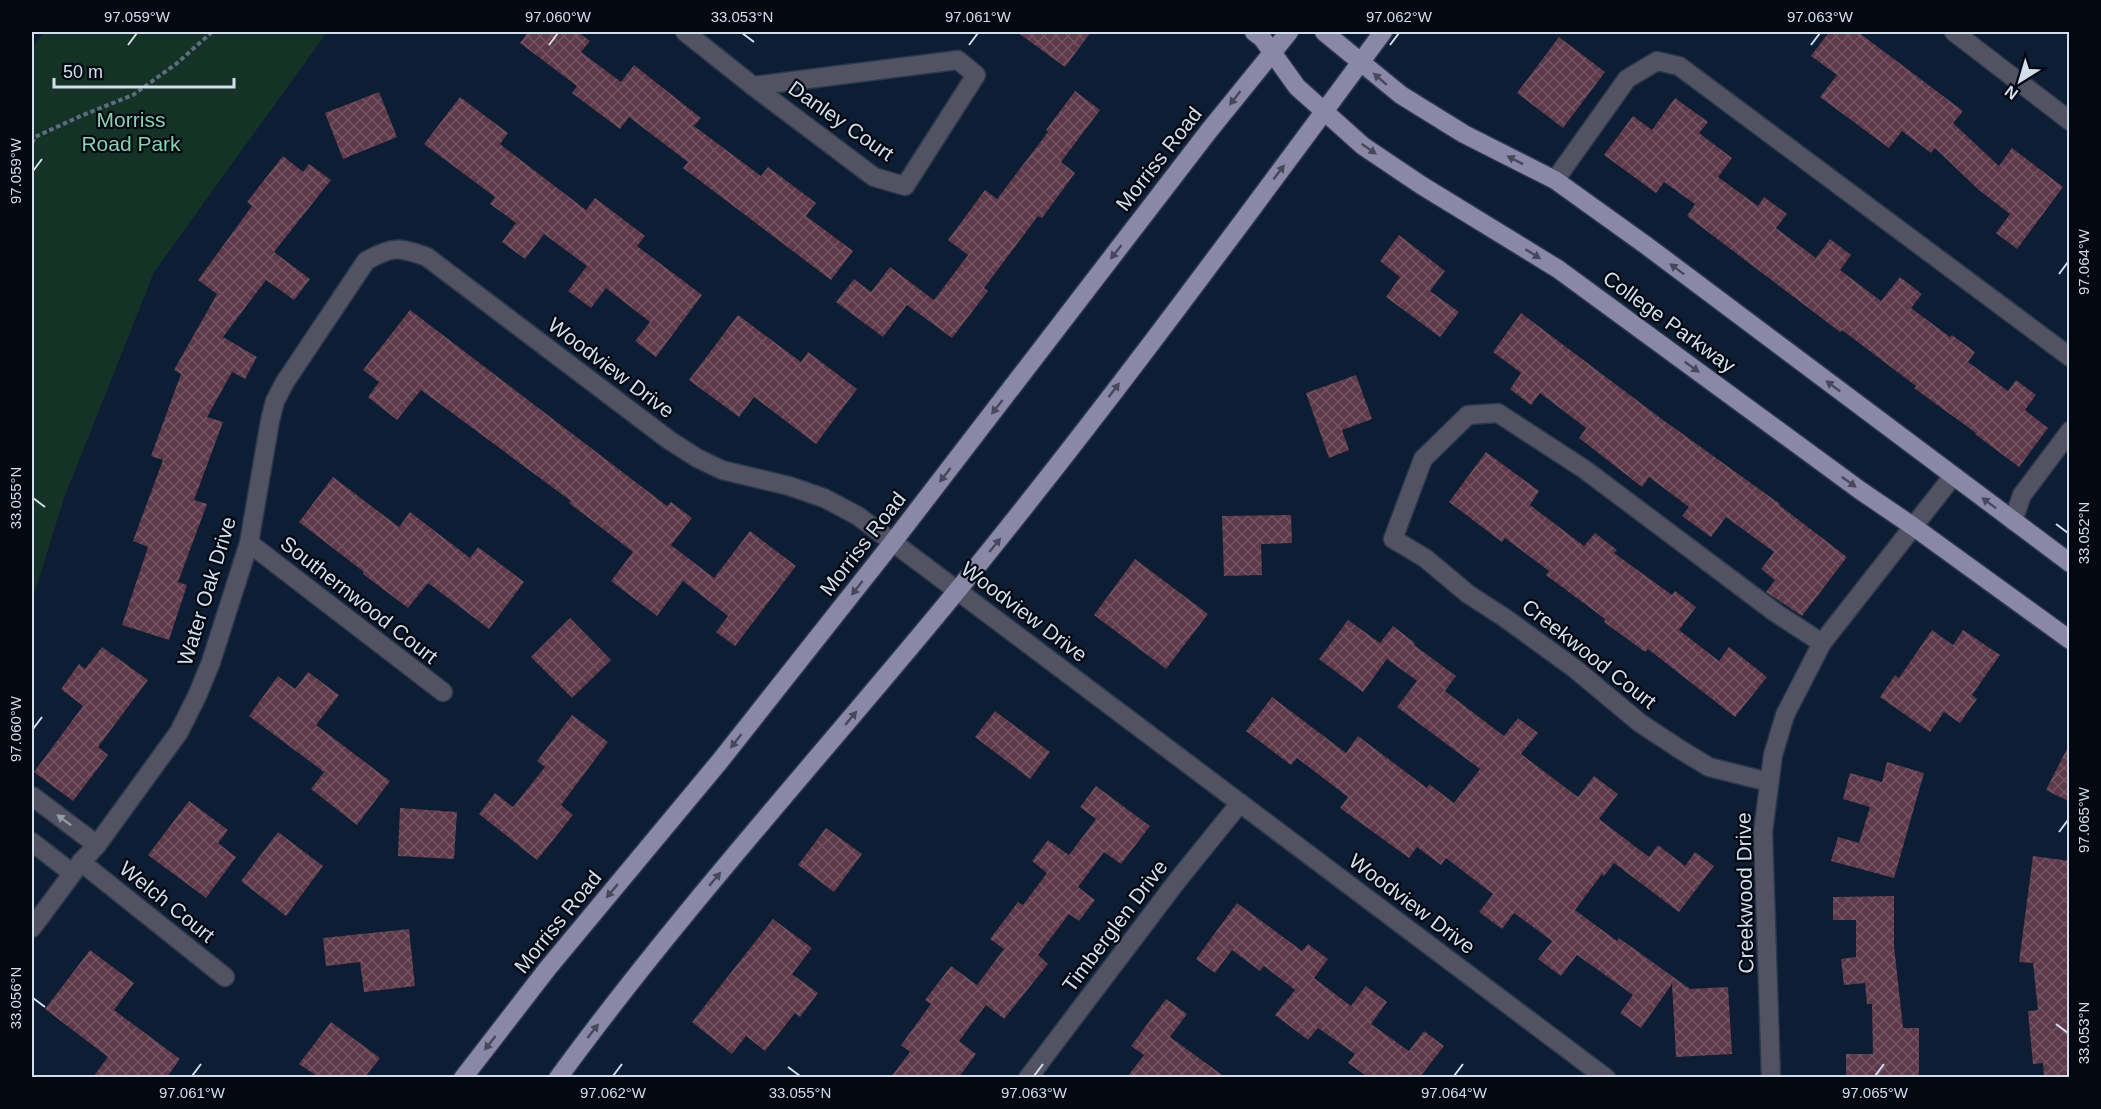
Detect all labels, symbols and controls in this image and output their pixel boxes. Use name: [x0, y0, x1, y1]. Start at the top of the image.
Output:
text: 97.059°W: [104, 8, 171, 25]
text: 97.060°W: [525, 8, 592, 25]
text: 33.053°N: [711, 8, 773, 25]
text: 97.061°W: [945, 8, 1012, 25]
text: 97.062°W: [1366, 8, 1433, 25]
text: 97.063°W: [1787, 8, 1854, 25]
scale bar: [54, 51, 234, 89]
north arrow: [1990, 51, 2050, 111]
text: 50 m: [63, 62, 103, 82]
one-way arrow: [1373, 73, 1388, 86]
street label: Danley Court: [784, 76, 898, 165]
text: N: [2002, 82, 2021, 103]
one-way arrow: [1230, 90, 1242, 105]
street label: Morriss Road: [1111, 102, 1206, 215]
park label: Morriss Road Park: [81, 108, 181, 155]
text: 97.059°W: [7, 137, 24, 204]
one-way arrow: [1360, 143, 1376, 155]
one-way arrow: [1507, 156, 1524, 165]
one-way arrow: [1272, 164, 1284, 179]
text: 97.064°W: [2075, 228, 2092, 295]
one-way arrow: [1110, 244, 1123, 260]
one-way arrow: [1525, 248, 1541, 259]
one-way arrow: [1669, 263, 1684, 275]
street label: College Parkway: [1599, 266, 1740, 378]
street label: Woodview Drive: [544, 313, 679, 422]
one-way arrow: [1684, 361, 1700, 373]
one-way arrow: [1825, 380, 1840, 392]
one-way arrow: [1107, 383, 1119, 398]
one-way arrow: [992, 399, 1004, 414]
text: 33.055°N: [7, 467, 24, 529]
one-way arrow: [940, 467, 952, 482]
one-way arrow: [1842, 476, 1857, 488]
street label: Morriss Road: [815, 487, 910, 600]
one-way arrow: [1981, 497, 1996, 509]
text: 33.052°N: [2075, 502, 2092, 564]
street label: Water Oak Drive: [173, 514, 240, 668]
street label: Southernwood Court: [276, 531, 442, 668]
one-way arrow: [988, 537, 1001, 553]
street label: Woodview Drive: [957, 557, 1092, 666]
one-way arrow: [851, 580, 864, 596]
street label: Creekwood Court: [1518, 594, 1661, 713]
text: 97.060°W: [7, 695, 24, 762]
one-way arrow: [844, 711, 857, 726]
one-way arrow: [730, 733, 743, 749]
text: 97.065°W: [2075, 786, 2092, 853]
street label: Creekwood Drive: [1732, 812, 1757, 974]
one-way arrow: [57, 815, 72, 827]
street label: Woodview Drive: [1345, 849, 1480, 958]
street label: Timberglen Drive: [1058, 855, 1172, 996]
street label: Welch Court: [115, 856, 219, 947]
street label: Morriss Road: [509, 866, 606, 977]
one-way arrow: [708, 872, 721, 887]
one-way arrow: [606, 883, 619, 898]
text: 33.056°N: [7, 967, 24, 1029]
text: 33.053°N: [2075, 1002, 2092, 1064]
one-way arrow: [587, 1023, 600, 1039]
one-way arrow: [484, 1036, 496, 1051]
text: 97.061°W: [159, 1084, 226, 1101]
text: 97.062°W: [580, 1084, 647, 1101]
text: 33.055°N: [769, 1084, 831, 1101]
text: 97.063°W: [1001, 1084, 1068, 1101]
text: 97.064°W: [1421, 1084, 1488, 1101]
text: 97.065°W: [1842, 1084, 1909, 1101]

